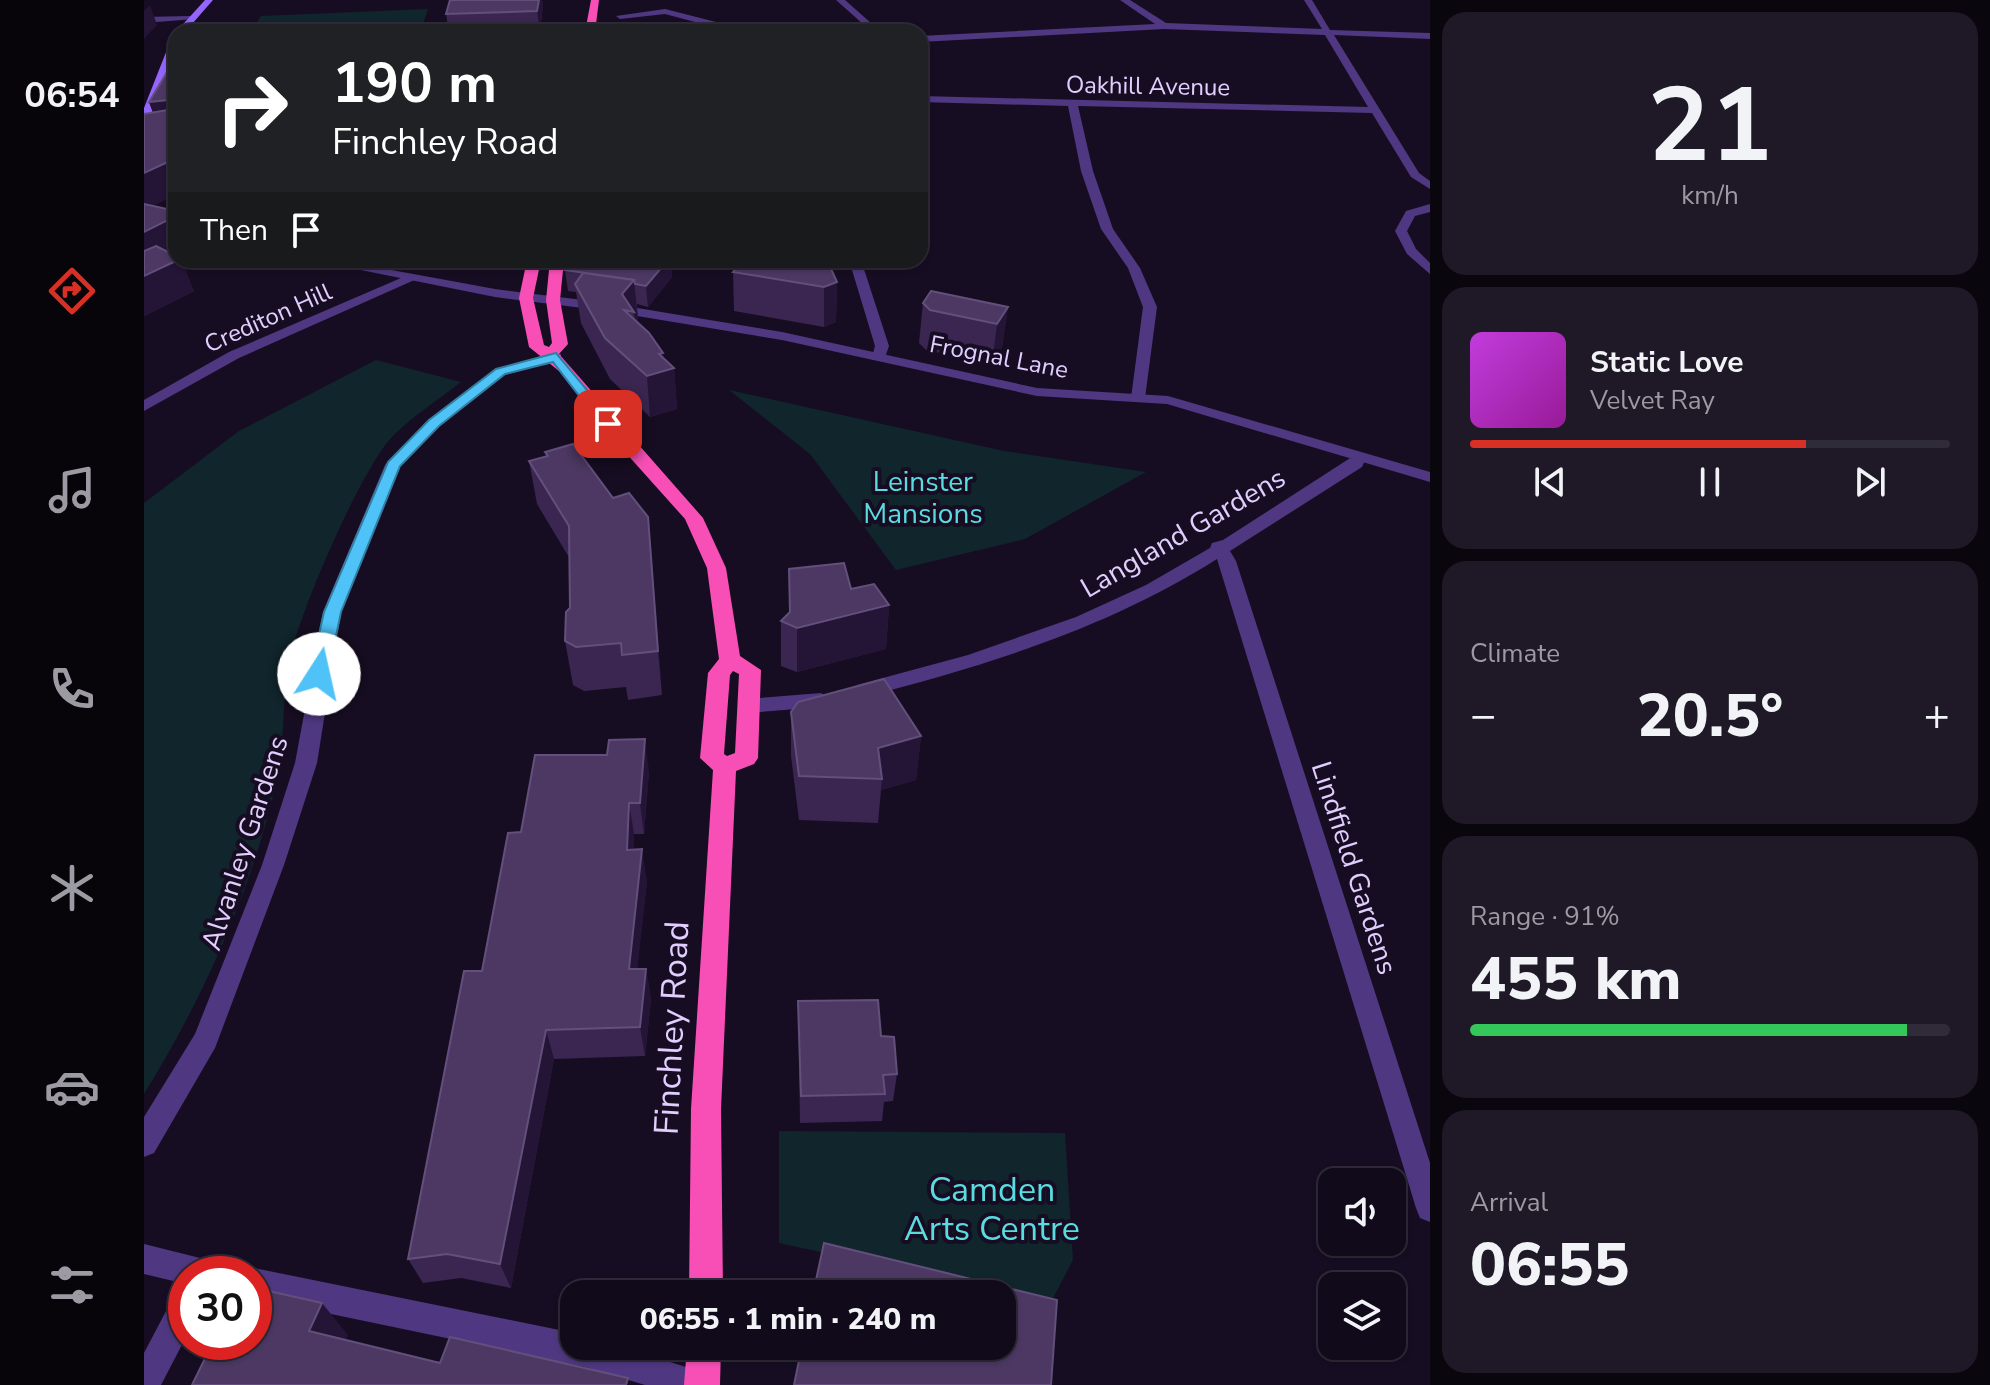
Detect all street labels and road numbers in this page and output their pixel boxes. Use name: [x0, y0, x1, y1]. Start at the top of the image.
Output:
street label: Oakhill Avenue: [1066, 69, 1230, 103]
street label: Crediton Hill: [199, 276, 337, 360]
street label: Frognal Lane: [927, 328, 1071, 386]
street label: Langland Gardens: [1074, 459, 1292, 607]
street label: Alvanley Gardens: [192, 731, 298, 955]
street label: Lindfield Gardens: [1302, 757, 1406, 979]
street label: Finchley Road: [643, 920, 701, 1136]

